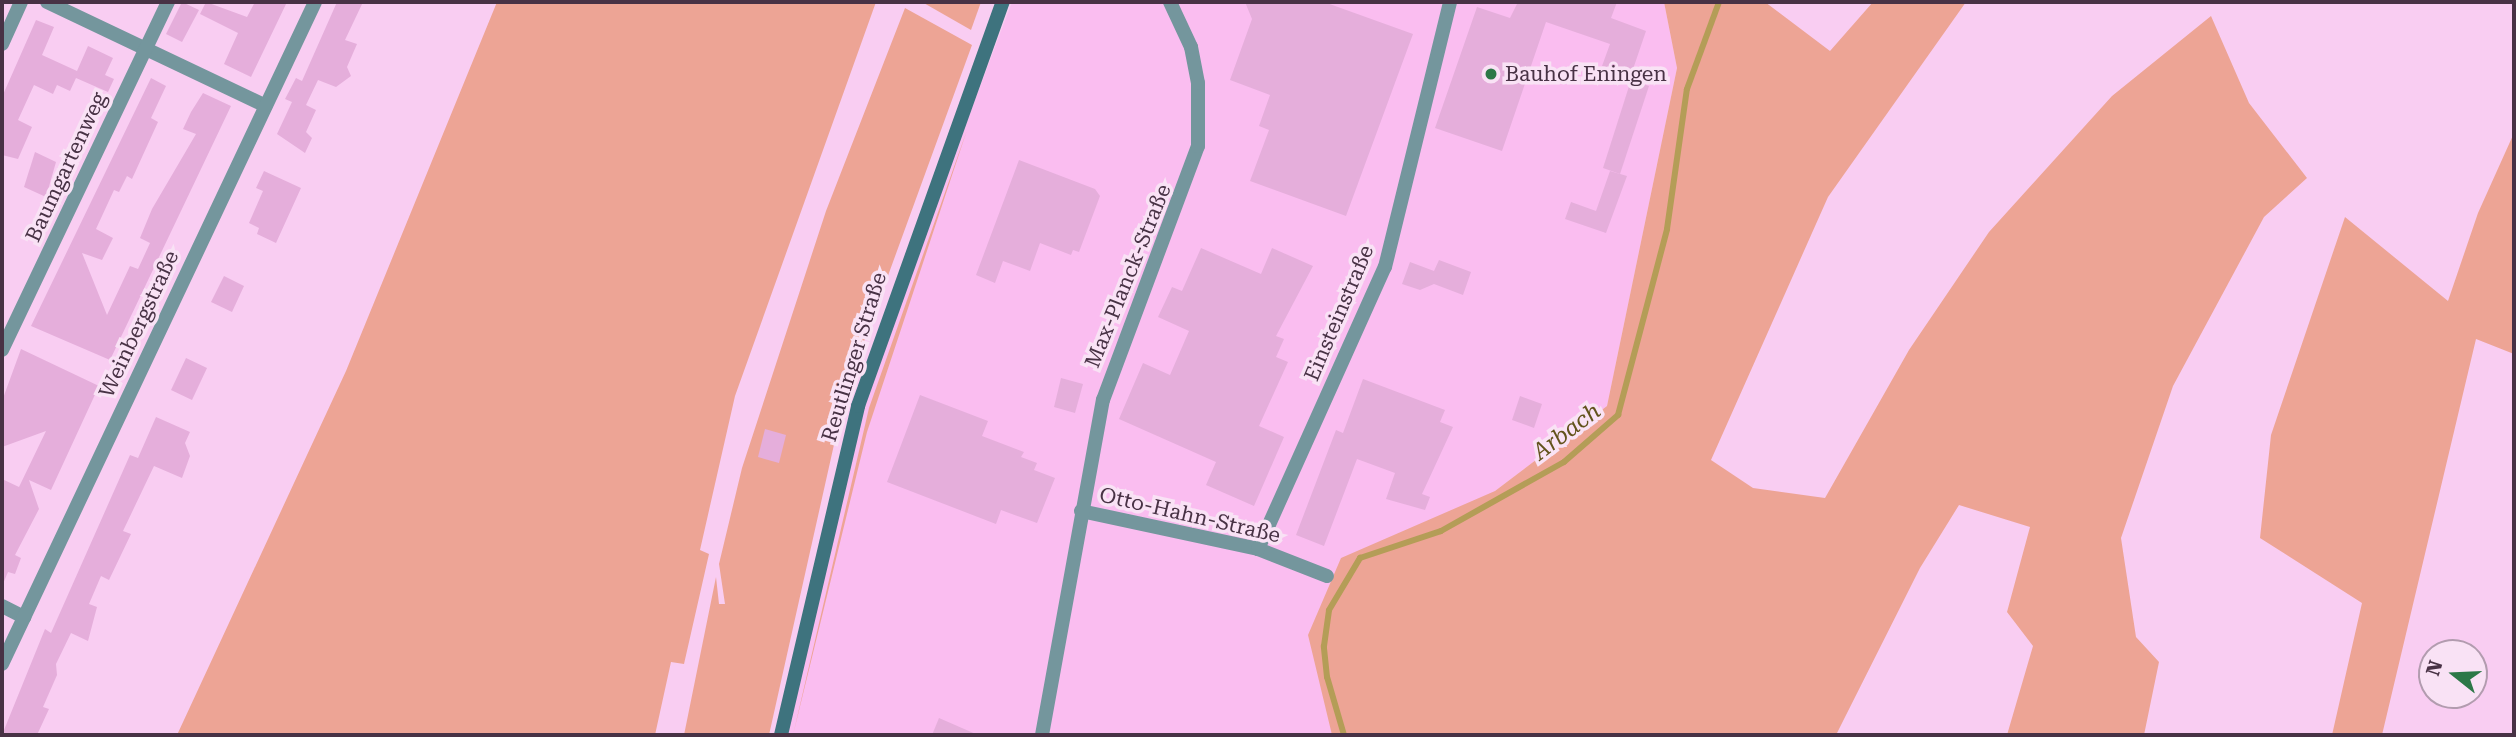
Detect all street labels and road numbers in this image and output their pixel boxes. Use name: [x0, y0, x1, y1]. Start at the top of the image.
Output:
street label: Baumgartenweg: [20, 88, 112, 246]
street label: Max-Planck-Straße: [1080, 181, 1176, 371]
street label: Einsteinstraße: [1299, 241, 1379, 385]
street label: Weinbergstraße: [94, 246, 184, 402]
street label: Reutlinger Straße: [816, 269, 892, 445]
street label: Otto-Hahn-Straße: [1097, 482, 1283, 548]

